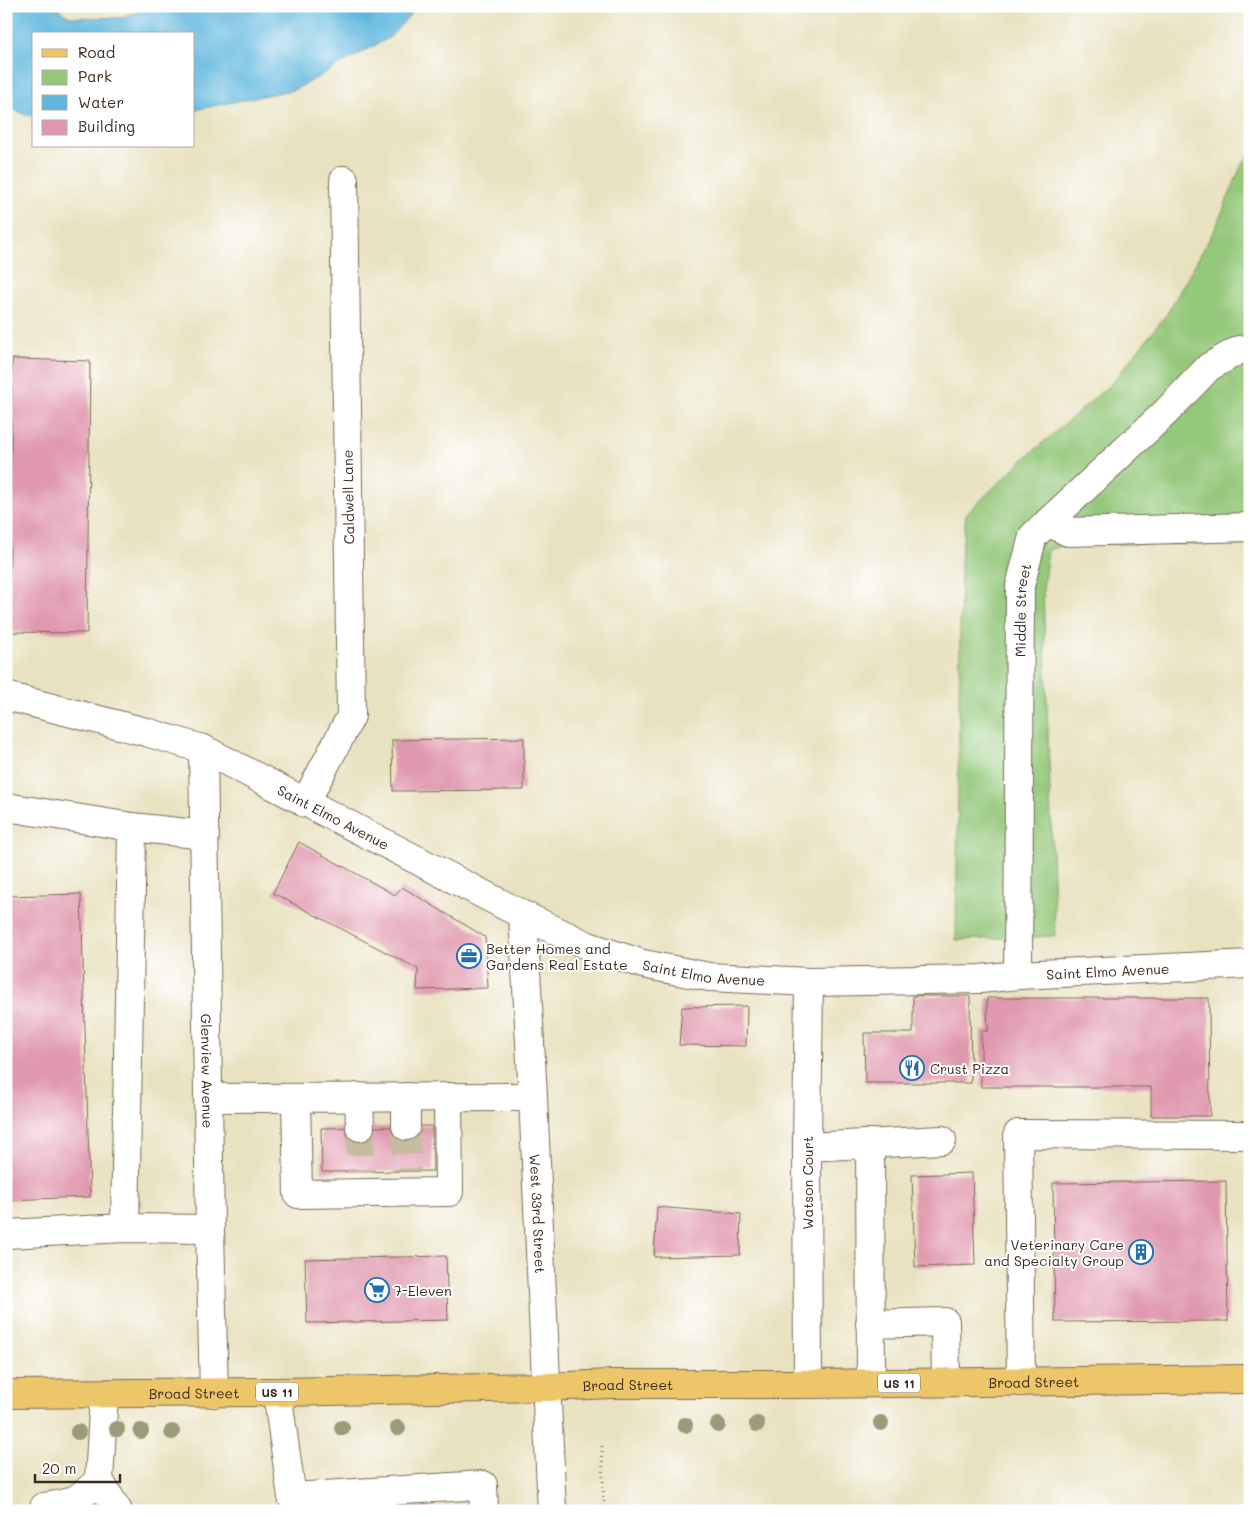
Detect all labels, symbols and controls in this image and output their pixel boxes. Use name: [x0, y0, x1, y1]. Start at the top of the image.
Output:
legend: [32, 32, 195, 148]
text: Road: [78, 42, 115, 62]
text: Park: [78, 66, 112, 86]
text: Water: [78, 92, 124, 112]
text: Building: [78, 116, 135, 136]
street label: Caldwell Lane: [338, 450, 358, 544]
street label: Middle Street: [1010, 561, 1035, 657]
street label: Saint Elmo Avenue: [274, 780, 393, 854]
place label: Better Homes and Gardens Real Estate: [486, 939, 628, 974]
office icon: Better Homes and Gardens Real Estate: [456, 943, 482, 969]
street label: Saint Elmo Avenue: [641, 955, 765, 989]
street label: Saint Elmo Avenue: [1046, 958, 1170, 983]
street label: Glenview Avenue: [197, 1014, 218, 1128]
restaurant icon: Crust Pizza: [899, 1055, 925, 1081]
place label: Crust Pizza: [930, 1059, 1009, 1078]
street label: Watson Court: [798, 1136, 817, 1230]
street label: West 33rd Street: [526, 1153, 551, 1274]
place label: Veterinary Care and Specialty Group: [984, 1235, 1124, 1270]
building icon: Veterinary Care and Specialty Group: [1128, 1239, 1154, 1265]
supermarket icon: 7-Eleven: [364, 1277, 390, 1303]
place label: 7-Eleven: [394, 1281, 452, 1300]
street label: Broad Street: [988, 1371, 1079, 1391]
road number: US 11: [878, 1374, 920, 1392]
street label: Broad Street: [582, 1375, 673, 1395]
road number: US 11: [256, 1382, 298, 1401]
street label: Broad Street: [149, 1383, 239, 1402]
scale bar: [35, 1452, 120, 1484]
text: 20 m: [42, 1458, 76, 1478]

